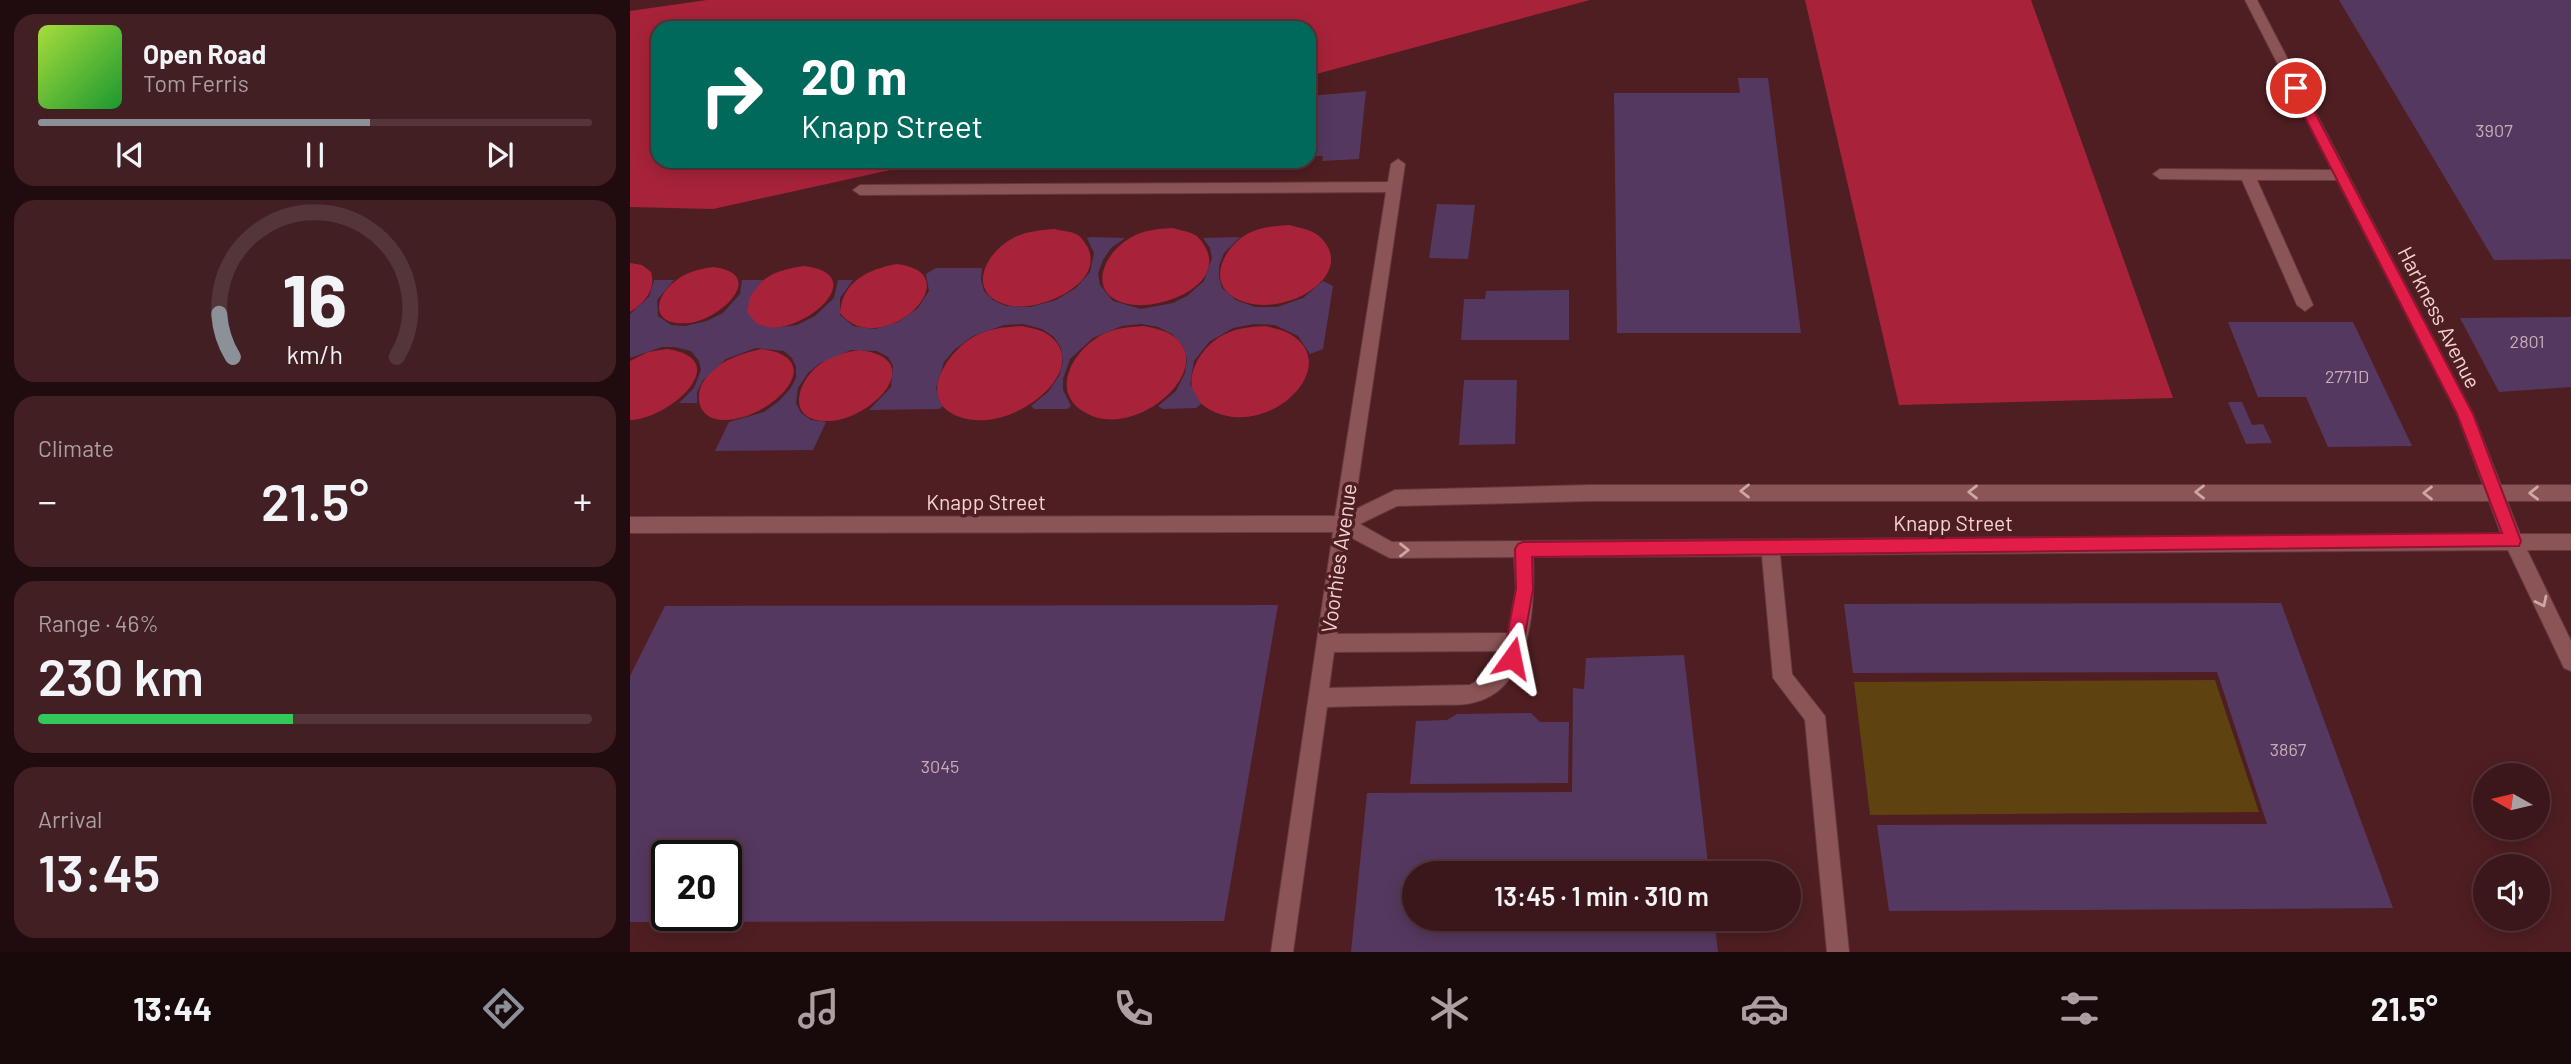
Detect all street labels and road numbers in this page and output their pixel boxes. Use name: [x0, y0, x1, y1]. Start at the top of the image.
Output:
street label: Harkness Avenue: [2394, 242, 2486, 392]
street label: Voorhies Avenue: [1315, 482, 1361, 634]
street label: Knapp Street: [926, 489, 1046, 514]
street label: Knapp Street: [1893, 510, 2013, 535]

